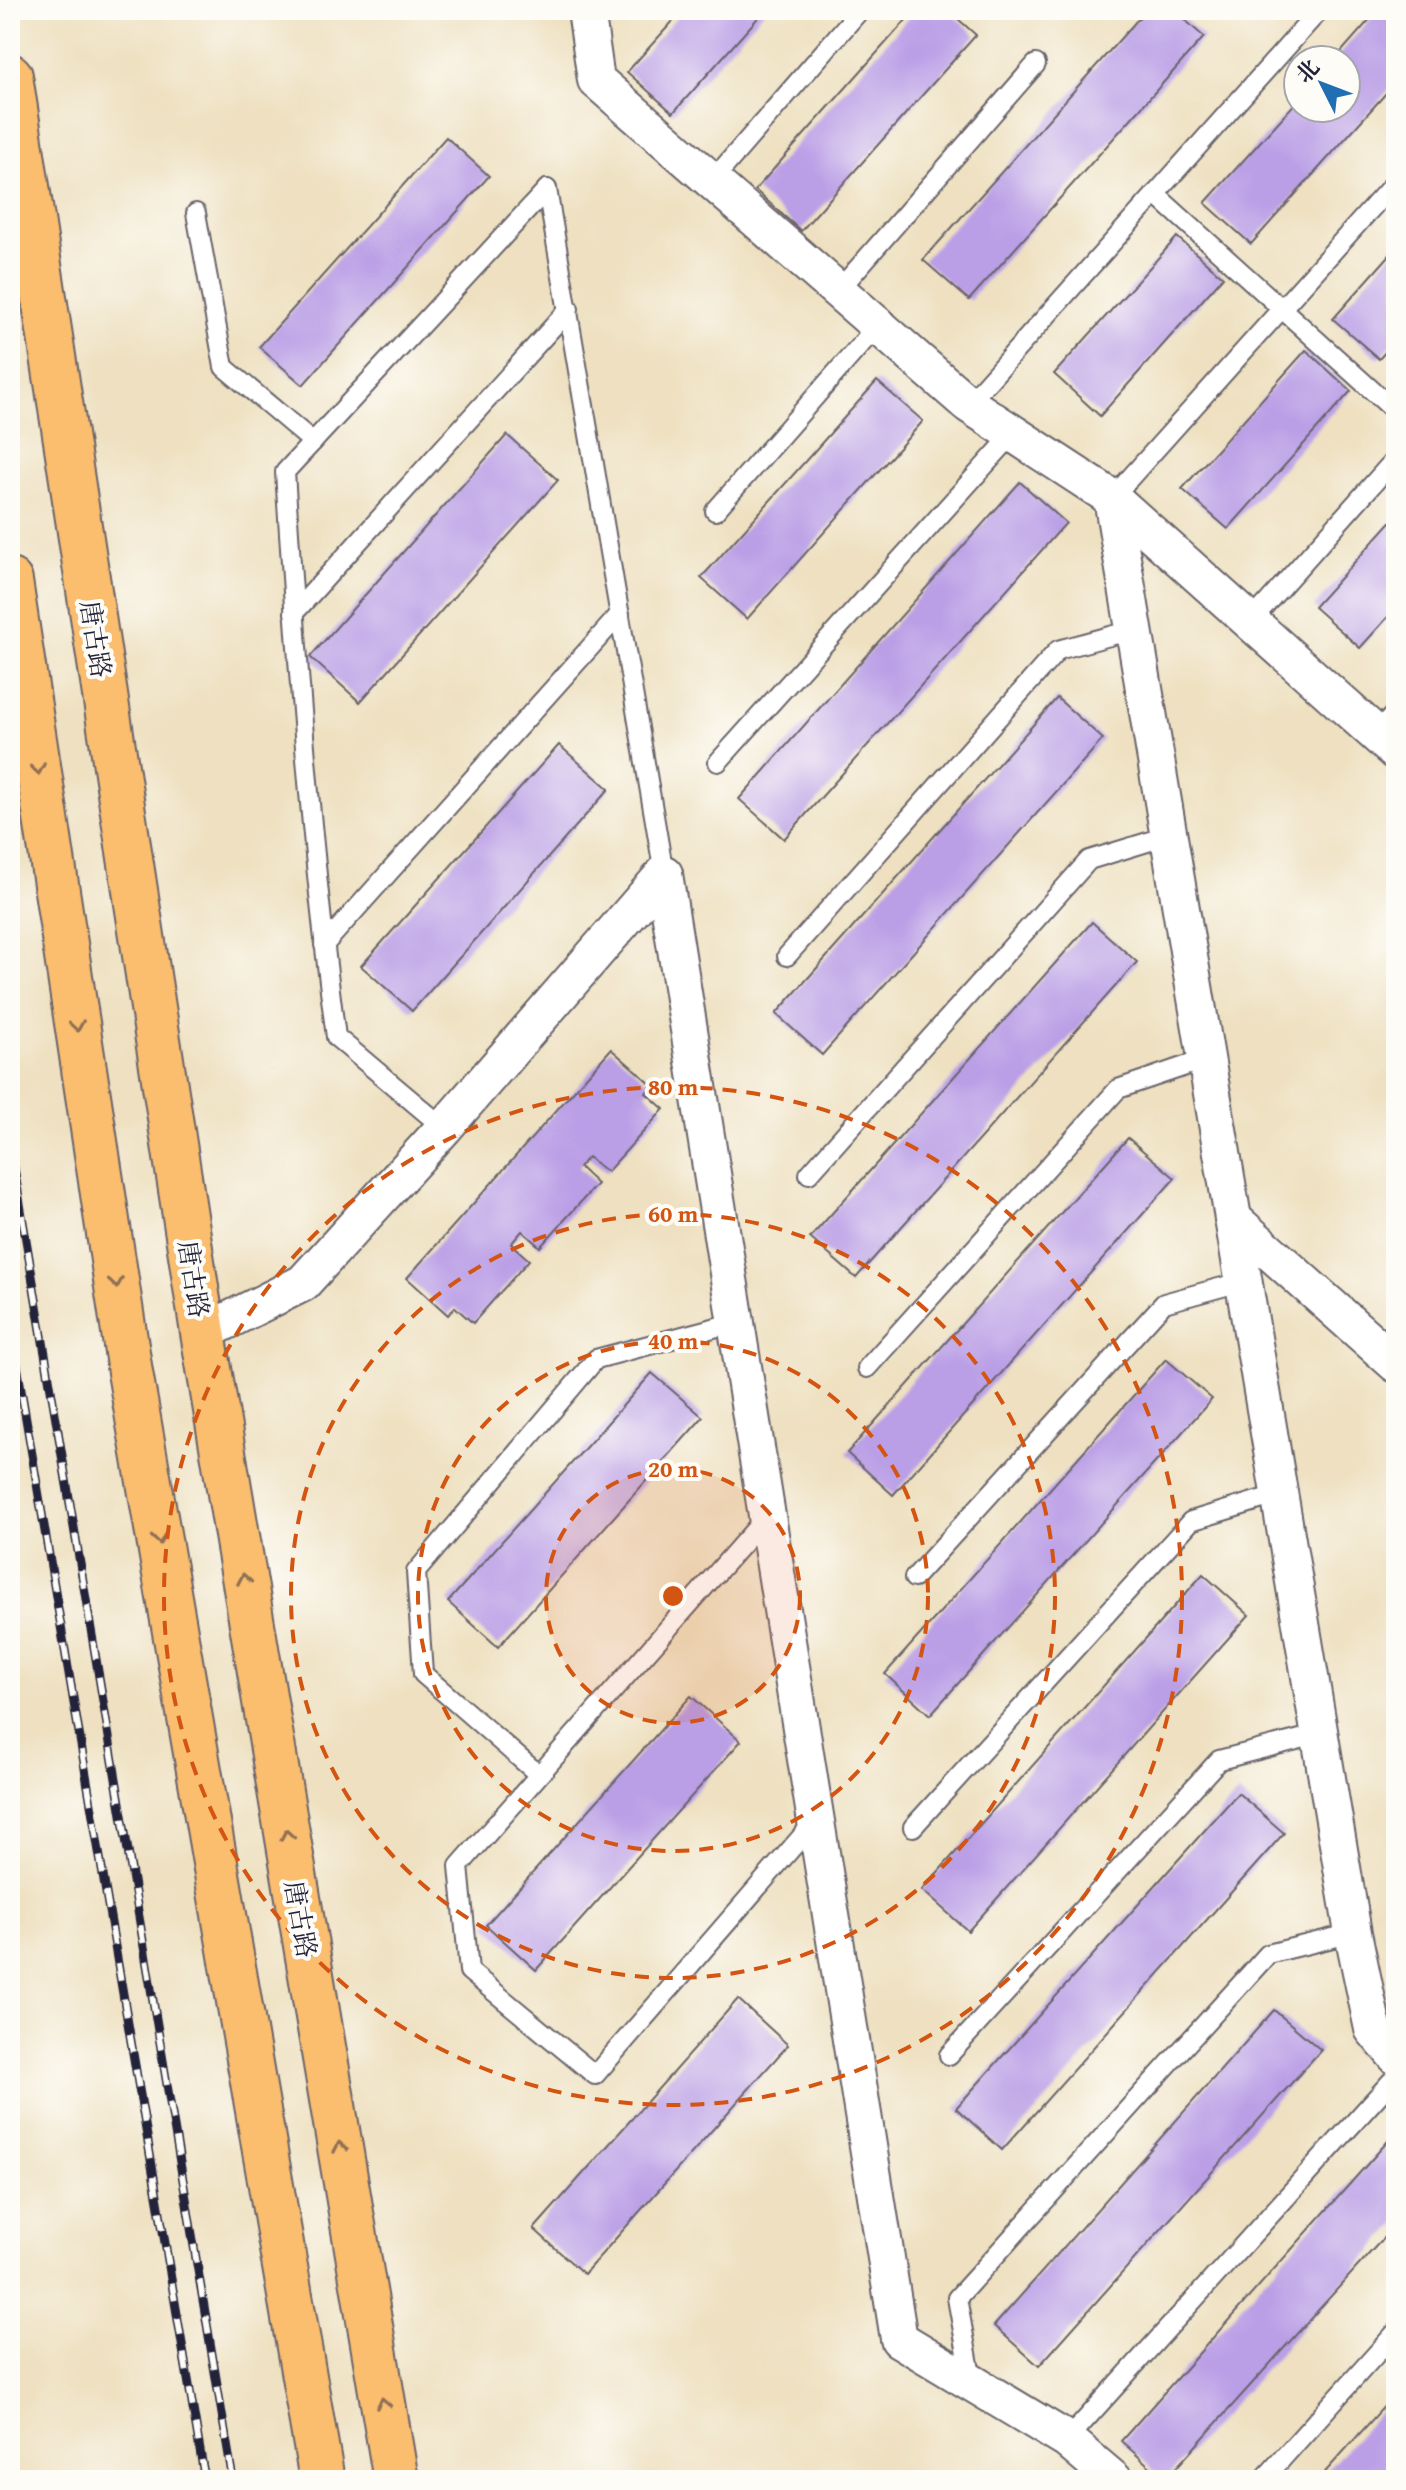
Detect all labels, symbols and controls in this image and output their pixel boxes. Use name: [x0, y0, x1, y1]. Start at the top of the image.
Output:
north arrow: [1282, 44, 1362, 124]
text: 北: [1288, 52, 1326, 90]
street label: 唐古路: [71, 597, 121, 681]
one-way arrow: [29, 762, 46, 775]
one-way arrow: [68, 1019, 85, 1033]
text: 80 m: [648, 1069, 699, 1104]
text: 60 m: [648, 1196, 699, 1231]
street label: 唐古路: [169, 1237, 219, 1321]
one-way arrow: [107, 1276, 124, 1290]
text: 40 m: [648, 1323, 699, 1358]
text: 20 m: [648, 1451, 699, 1486]
one-way arrow: [149, 1532, 166, 1546]
one-way arrow: [236, 1572, 253, 1586]
centre of rings: [659, 1582, 687, 1610]
one-way arrow: [280, 1828, 297, 1842]
street label: 唐古路: [275, 1877, 327, 1961]
one-way arrow: [332, 2140, 349, 2154]
one-way arrow: [375, 2396, 392, 2410]

